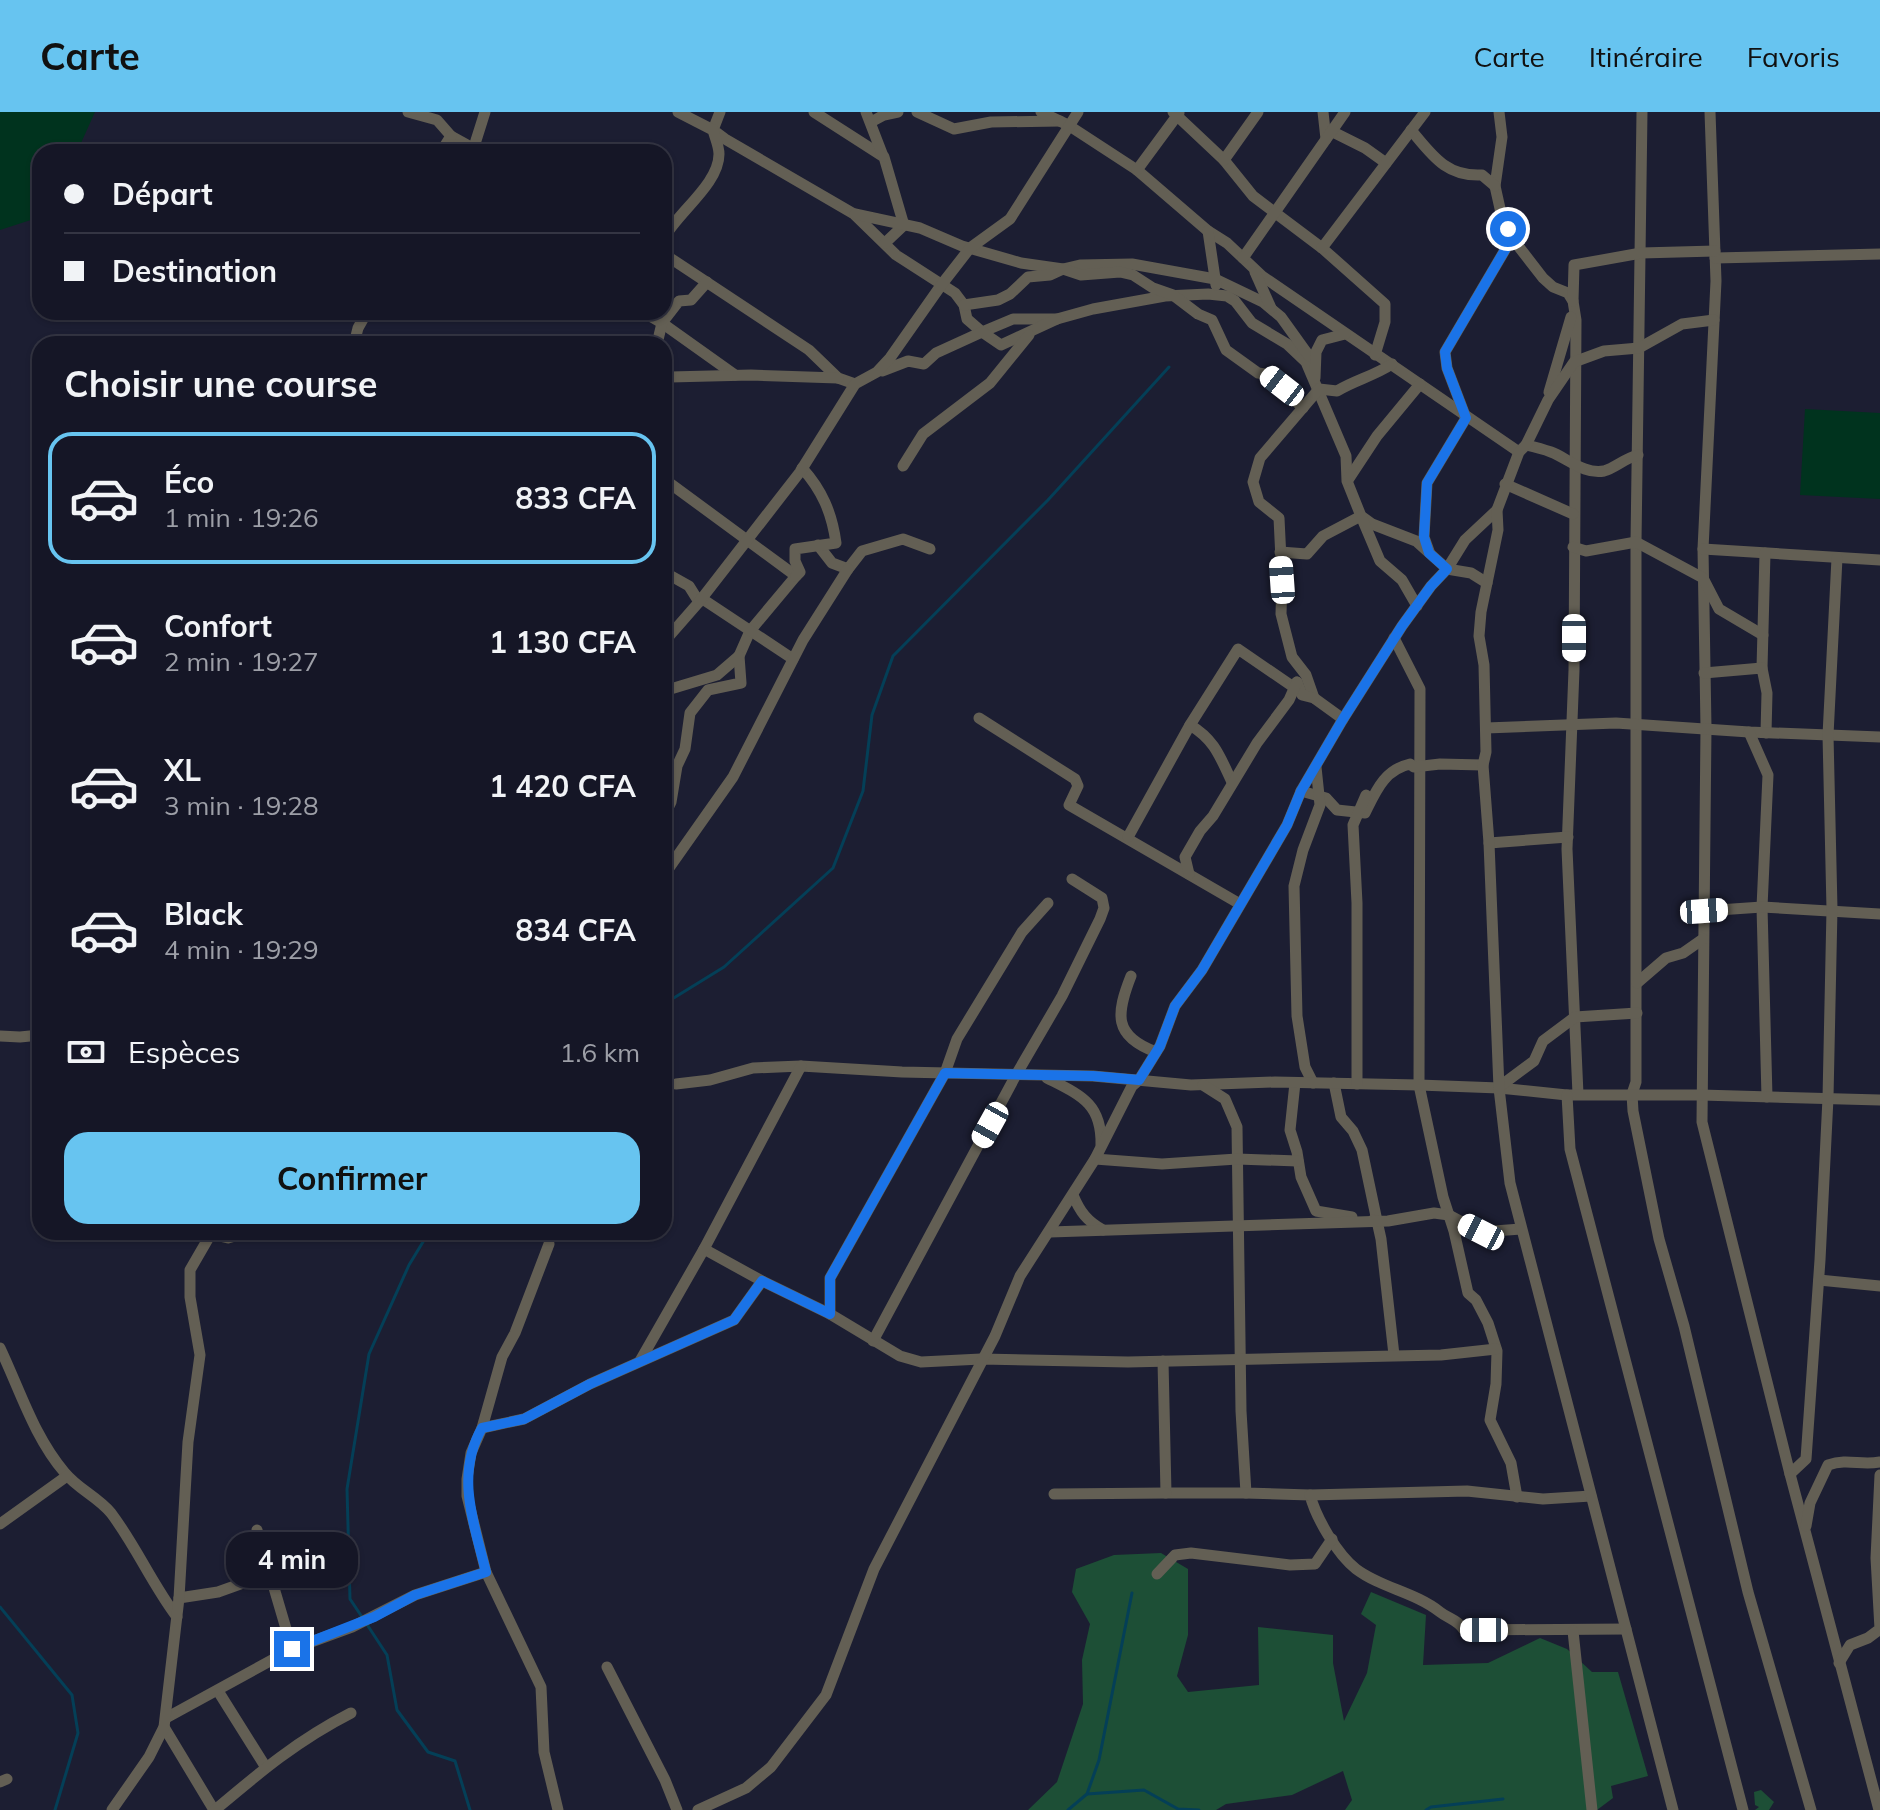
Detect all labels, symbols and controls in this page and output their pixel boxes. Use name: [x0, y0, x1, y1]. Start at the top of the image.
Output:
text: Carte: [40, 32, 140, 80]
text: Carte: [1473, 39, 1545, 74]
text: Itinéraire: [1589, 39, 1703, 74]
text: Favoris: [1747, 39, 1840, 74]
text: Départ: [112, 175, 213, 213]
route start: [1490, 211, 1526, 247]
text: Destination: [112, 252, 277, 290]
text: Choisir une course: [64, 361, 378, 406]
car: [1256, 362, 1308, 410]
icon: car: [68, 462, 140, 534]
text: Éco: [164, 463, 214, 501]
text: 833 CFA: [515, 479, 636, 517]
text: 1 min · 19:26: [164, 501, 319, 534]
car: [1268, 555, 1296, 605]
icon: car: [68, 606, 140, 678]
text: Confort: [164, 607, 272, 645]
car: [1562, 614, 1586, 662]
text: 1 130 CFA: [489, 623, 636, 661]
text: 2 min · 19:27: [164, 645, 319, 678]
icon: car: [68, 750, 140, 822]
text: XL: [164, 751, 201, 789]
text: 1 420 CFA: [489, 767, 636, 805]
text: 3 min · 19:28: [164, 789, 319, 822]
icon: car: [68, 894, 140, 966]
text: Black: [164, 895, 243, 933]
car: [1679, 897, 1729, 925]
text: 834 CFA: [515, 911, 636, 949]
text: 4 min · 19:29: [164, 933, 319, 966]
icon: cash: [64, 1030, 108, 1074]
text: Espèces: [128, 1033, 240, 1071]
text: 1.6 km: [560, 1036, 640, 1069]
car: [968, 1098, 1012, 1152]
button: Confirmer: [64, 1132, 640, 1224]
car: [1454, 1210, 1508, 1254]
callout: 4 min: [226, 1533, 358, 1589]
text: 4 min: [258, 1543, 326, 1576]
car: [1460, 1618, 1508, 1642]
route end: [274, 1631, 310, 1667]

